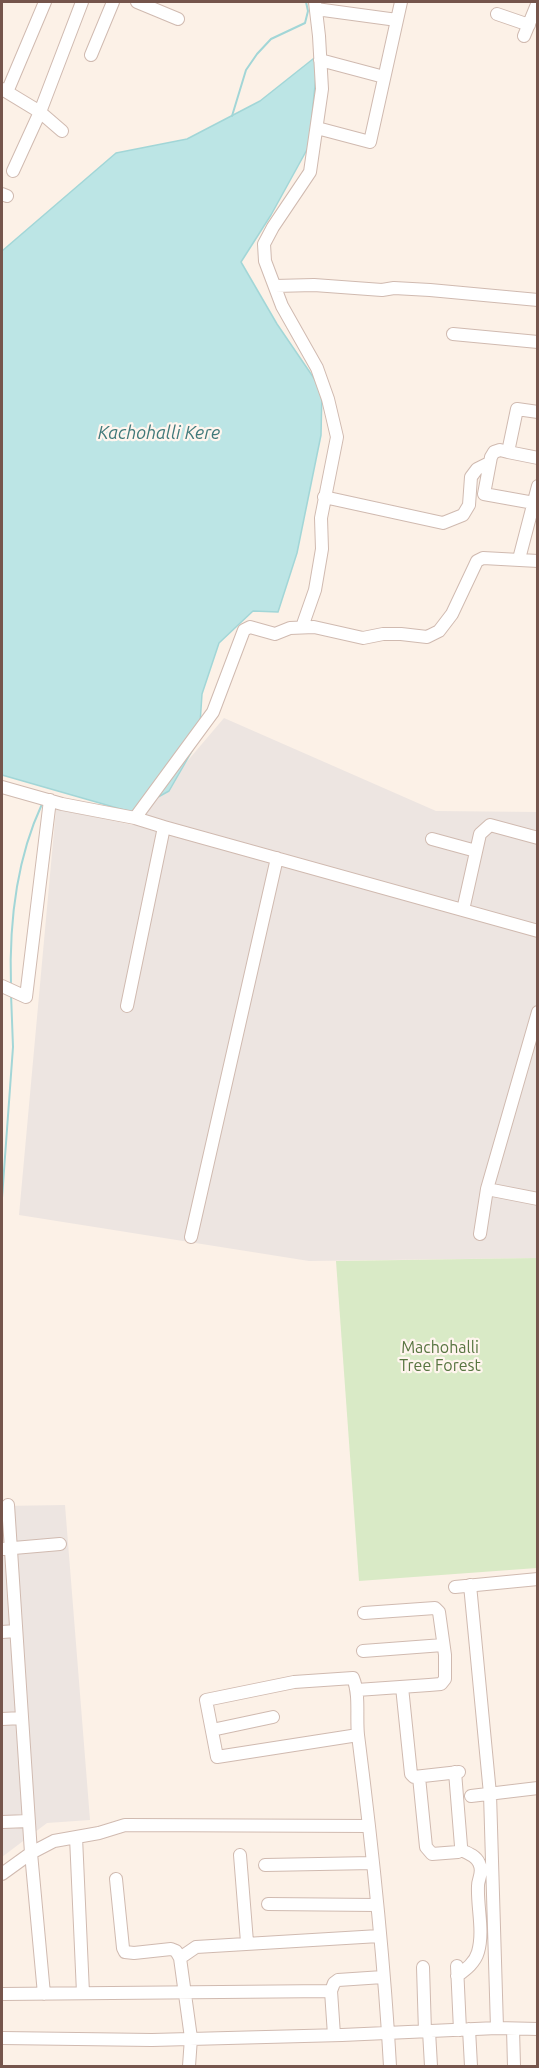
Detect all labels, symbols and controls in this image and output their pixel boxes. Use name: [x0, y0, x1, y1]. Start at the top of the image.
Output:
water label: Kachohalli Kere: [98, 422, 220, 444]
park label: Machohalli Tree Forest: [399, 1338, 481, 1376]

